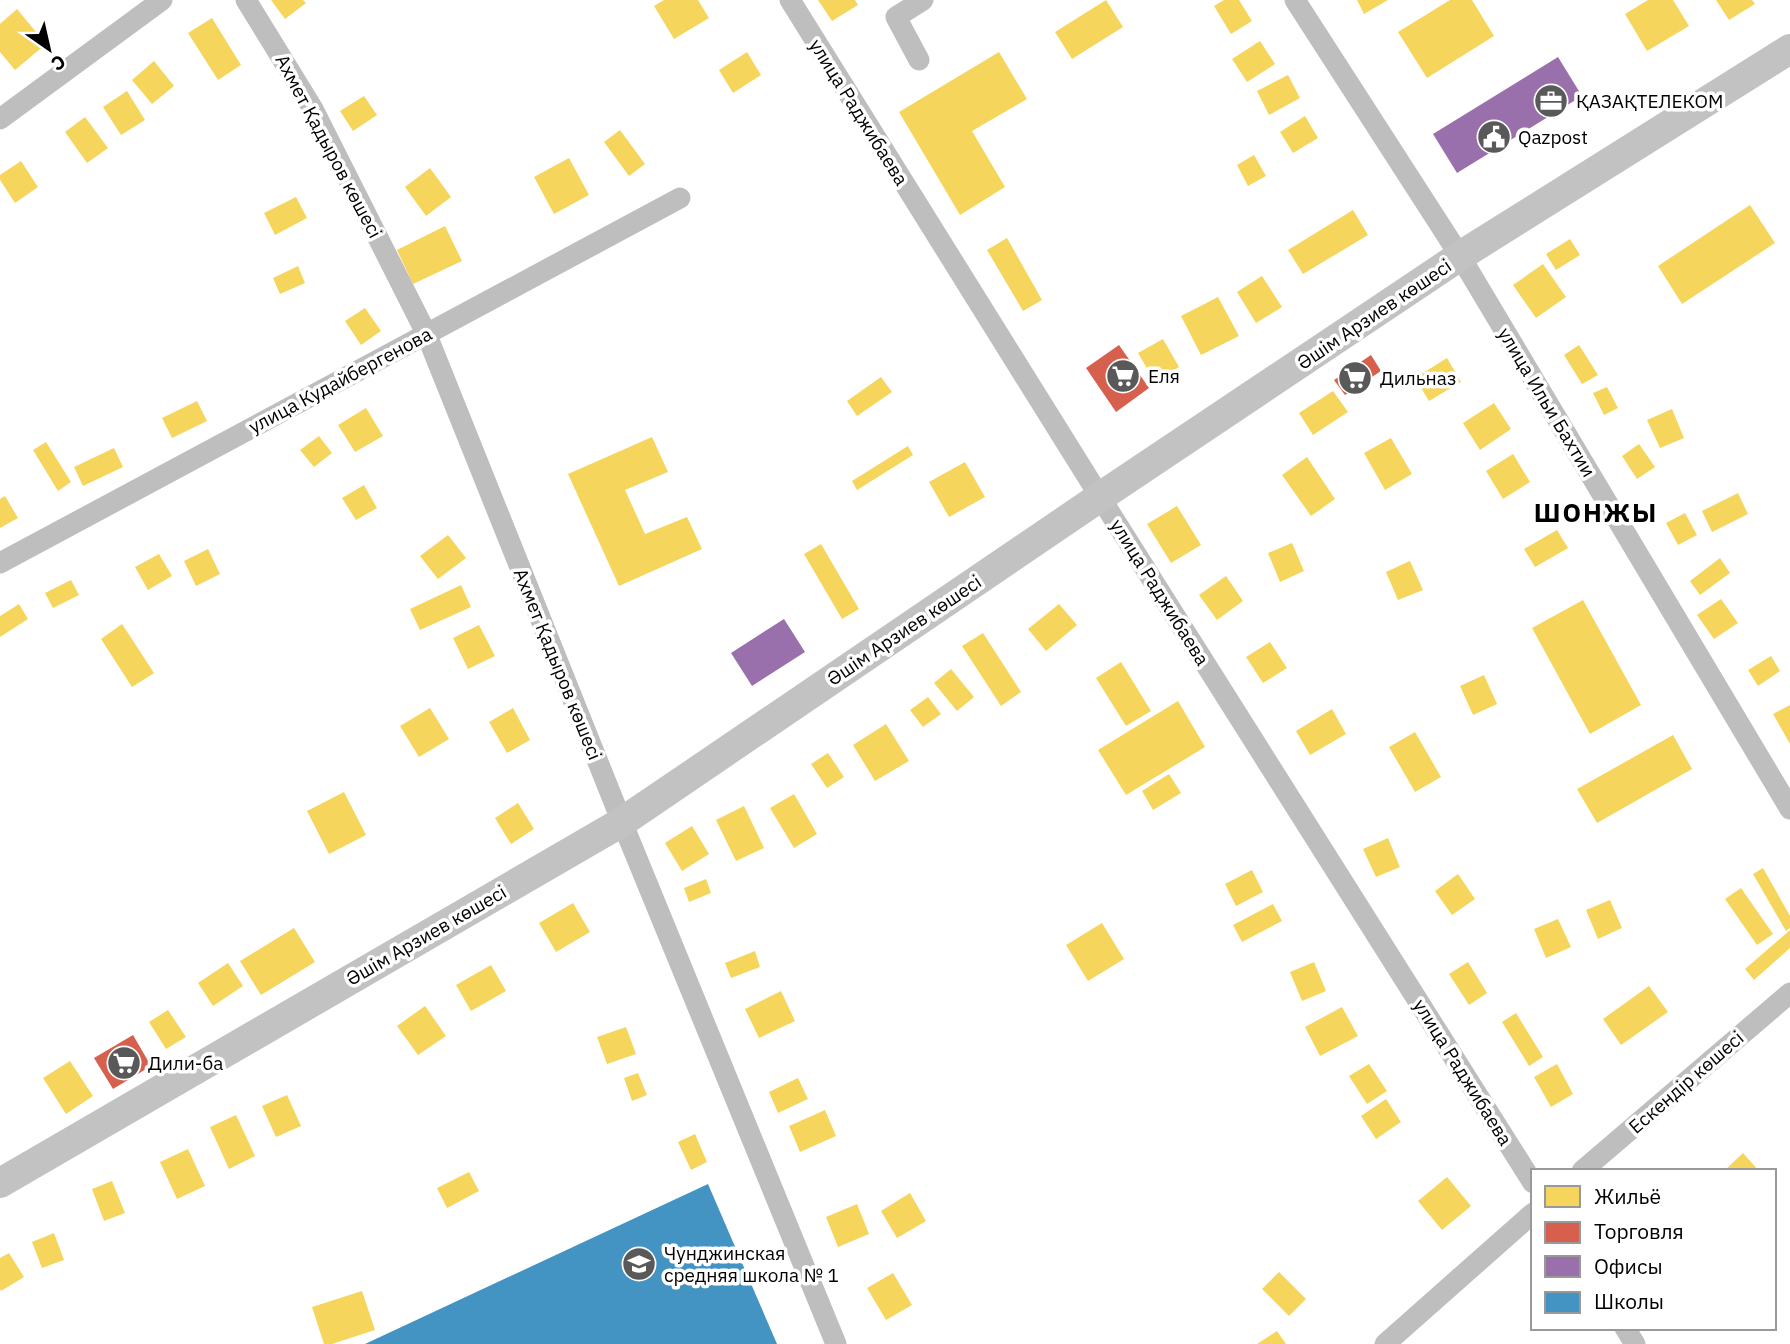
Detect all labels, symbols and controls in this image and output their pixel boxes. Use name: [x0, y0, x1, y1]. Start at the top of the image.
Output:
north arrow: [14, 14, 84, 84]
street label: улица Раджибаева: [804, 34, 914, 190]
text: С: [47, 50, 70, 77]
street label: Ахмет Қадыров көшесі: [270, 50, 388, 242]
office icon: ҚАЗАҚТЕЛЕКОМ: [1532, 82, 1570, 120]
place label: ҚАЗАҚТЕЛЕКОМ: [1576, 89, 1724, 113]
public building icon: Qazpost: [1475, 118, 1513, 156]
place label: Qazpost: [1518, 125, 1588, 149]
street label: Әшім Арзиев көшесі: [1292, 253, 1456, 375]
street label: улица Кудайбергенова: [244, 322, 436, 438]
street label: улица Ильи Бахтии: [1493, 323, 1601, 481]
supermarket icon: Еля: [1104, 357, 1142, 395]
supermarket icon: Дильназ: [1336, 359, 1374, 397]
place label: Еля: [1148, 364, 1180, 388]
place label: Дильназ: [1380, 366, 1456, 390]
district label: ШОНЖЫ: [1534, 495, 1658, 529]
street label: улица Раджибаева: [1105, 514, 1215, 670]
street label: Ахмет Қадыров көшесі: [509, 565, 607, 763]
street label: Әшім Арзиев көшесі: [822, 569, 986, 691]
street label: Әшім Арзиев көшесі: [342, 879, 510, 991]
street label: улица Раджибаева: [1408, 994, 1518, 1150]
street label: Ескендір көшесі: [1624, 1026, 1748, 1138]
supermarket icon: Дили-ба: [105, 1044, 143, 1082]
place label: Дили-ба: [148, 1051, 223, 1075]
legend: [1531, 1169, 1776, 1330]
text: Жильё: [1594, 1182, 1661, 1210]
text: Торговля: [1594, 1217, 1684, 1245]
place label: Чунджинская средняя школа № 1: [664, 1241, 839, 1287]
school or university icon: Чунджинская средняя школа № 1: [620, 1245, 658, 1283]
text: Офисы: [1594, 1252, 1663, 1280]
text: Школы: [1594, 1287, 1664, 1315]

